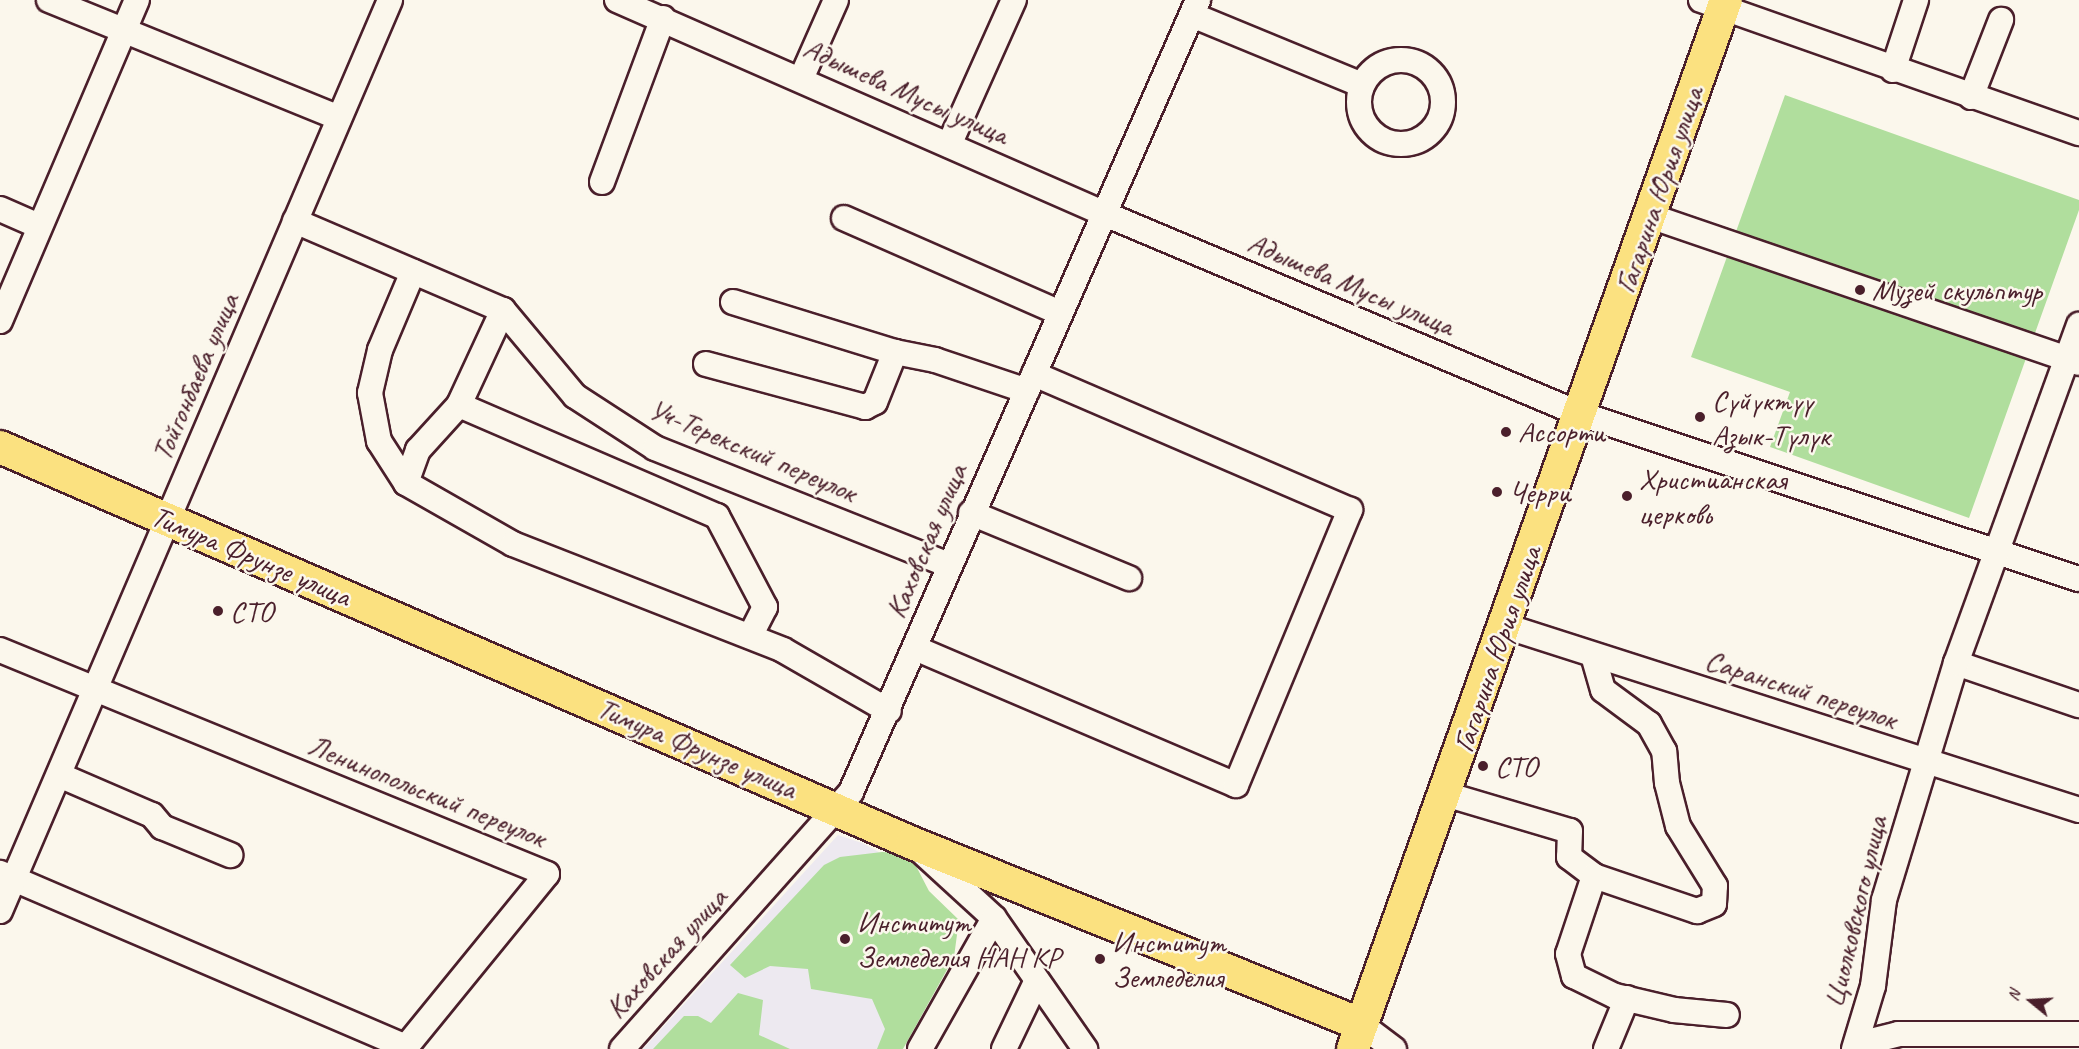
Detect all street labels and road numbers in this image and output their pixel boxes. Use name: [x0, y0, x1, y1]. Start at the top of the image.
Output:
street label: Адышева Мусы улица: [798, 30, 1014, 152]
street label: Гагарина Юрия улица: [1607, 83, 1711, 297]
street label: Адышева Мусы улица: [1243, 224, 1459, 344]
street label: Тойгонбаева улица: [143, 287, 247, 467]
street label: Уч-Терекский переулок: [644, 390, 862, 510]
street label: Каховская улица: [877, 457, 975, 625]
street label: Тимура Фрунзе улица: [146, 498, 356, 614]
street label: Гагарина Юрия улица: [1445, 542, 1549, 756]
street label: Саранский переулок: [1701, 641, 1901, 737]
street label: Тимура Фрунзе улица: [592, 690, 802, 806]
street label: Ленинопольский переулок: [303, 727, 551, 855]
street label: Циолковского улица: [1815, 812, 1895, 1012]
street label: Каховская улица: [597, 879, 735, 1027]

